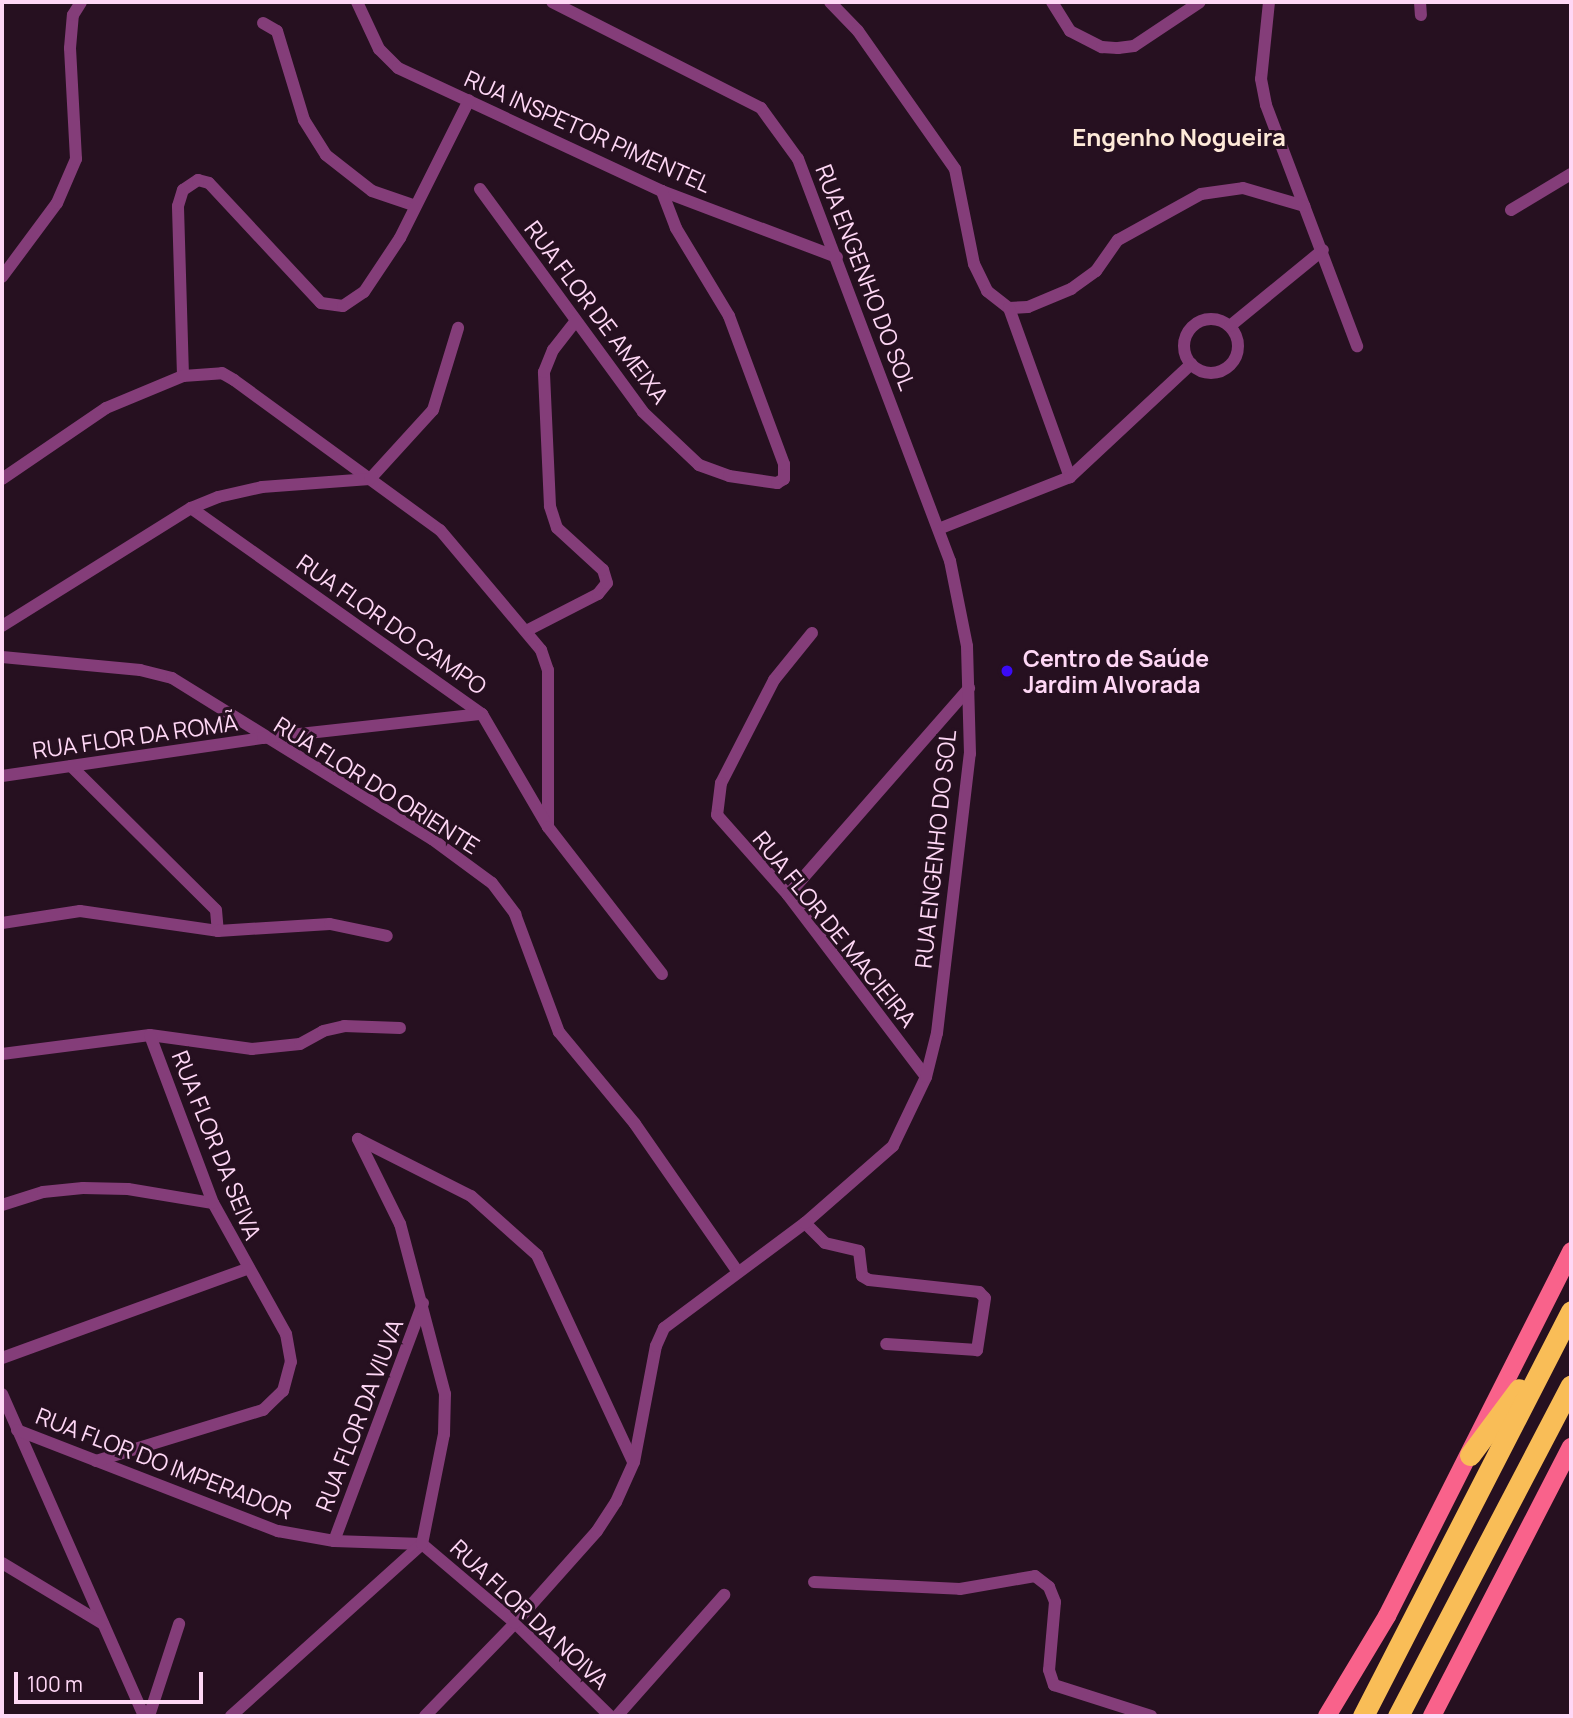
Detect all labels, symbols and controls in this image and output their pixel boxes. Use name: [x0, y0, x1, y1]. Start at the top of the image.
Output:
street label: RUA INSPETOR PIMENTEL: [460, 64, 716, 198]
district label: Engenho Nogueira: [1072, 123, 1286, 151]
street label: RUA ENGENHO DO SOL: [810, 160, 922, 394]
street label: RUA FLOR DE AMEIXA: [519, 215, 675, 409]
street label: RUA FLOR DO CAMPO: [292, 548, 492, 700]
place label: Centro de Saúde Jardim Alvorada: [1023, 644, 1209, 698]
marker: Centro de Saúde Jardim Alvorada: [997, 661, 1017, 681]
street label: RUA FLOR DA ROMÃ: [31, 708, 239, 764]
street label: RUA FLOR DO ORIENTE: [269, 711, 485, 859]
street label: RUA ENGENHO DO SOL: [909, 729, 961, 969]
street label: RUA FLOR DE MACIEIRA: [748, 826, 922, 1032]
street label: RUA FLOR DA SEIVA: [166, 1046, 268, 1244]
street label: RUA FLOR DA VIUVA: [310, 1315, 408, 1515]
street label: RUA FLOR DO IMPERADOR: [32, 1401, 296, 1525]
street label: RUA FLOR DA NOIVA: [445, 1533, 615, 1695]
scale bar: [18, 1658, 206, 1702]
text: 100 m: [27, 1670, 83, 1698]

